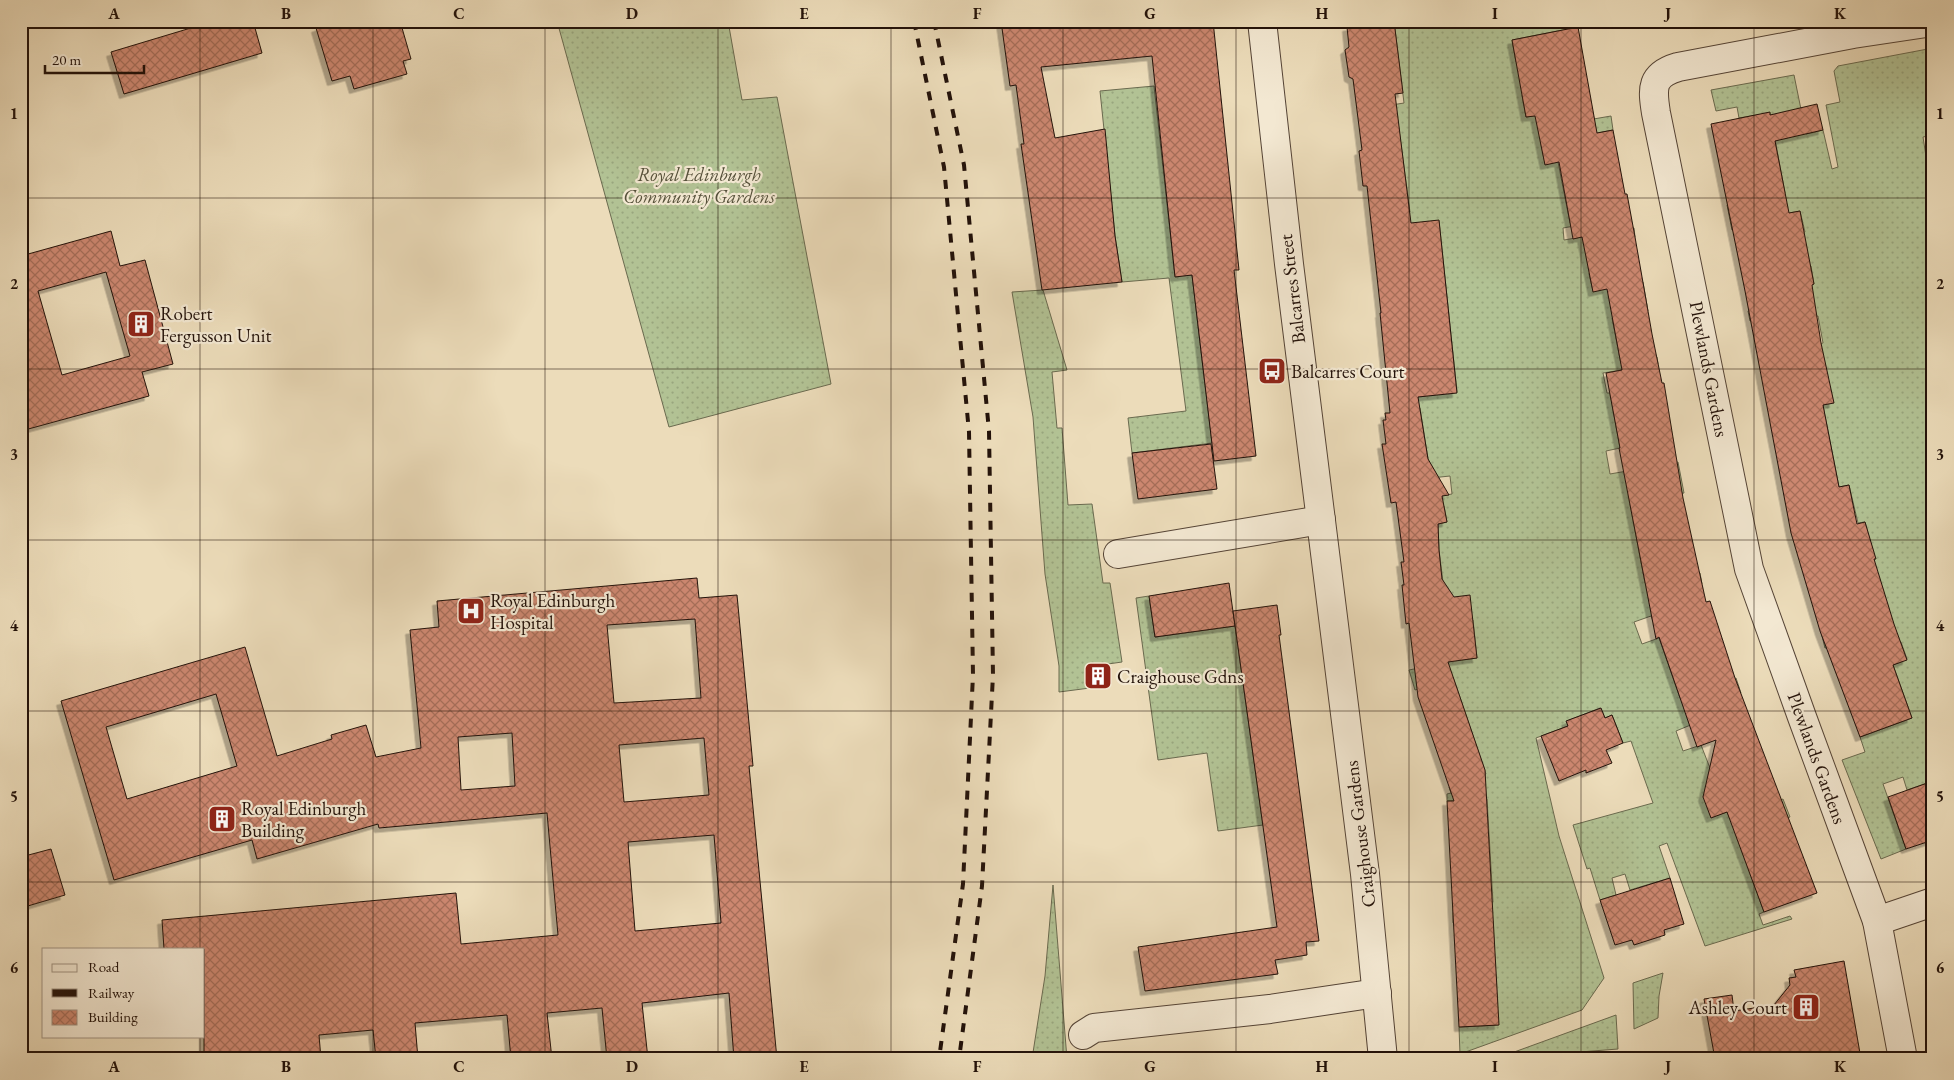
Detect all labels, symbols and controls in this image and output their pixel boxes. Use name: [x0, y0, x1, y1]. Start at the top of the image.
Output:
text: A: [107, 3, 120, 24]
text: B: [281, 3, 291, 24]
text: C: [453, 3, 465, 24]
text: D: [626, 3, 638, 24]
text: E: [799, 3, 809, 24]
text: F: [973, 3, 982, 24]
text: G: [1144, 3, 1156, 24]
text: H: [1316, 3, 1329, 24]
text: I: [1492, 3, 1498, 24]
text: J: [1663, 3, 1671, 24]
text: K: [1834, 3, 1847, 24]
scale bar: [45, 42, 144, 74]
text: 20 m: [52, 50, 81, 69]
text: 1: [10, 103, 18, 124]
text: 1: [1936, 103, 1944, 124]
park label: Royal Edinburgh Community Gardens: [623, 162, 776, 209]
street label: Balcarres Street: [1273, 233, 1311, 345]
text: 2: [10, 273, 19, 294]
text: 2: [1936, 273, 1945, 294]
street label: Plewlands Gardens: [1684, 299, 1734, 439]
place label: Robert Fergusson Unit: [160, 301, 271, 348]
building icon: Robert Fergusson Unit: [126, 309, 156, 339]
bus stop icon: Balcarres Court: [1257, 356, 1287, 386]
place label: Balcarres Court: [1291, 359, 1405, 384]
text: 3: [10, 444, 18, 465]
text: 3: [1936, 444, 1944, 465]
place label: Royal Edinburgh Hospital: [490, 588, 615, 635]
hospital icon: Royal Edinburgh Hospital: [456, 596, 486, 626]
text: 4: [10, 615, 19, 636]
text: 4: [1936, 615, 1945, 636]
building icon: Craighouse Gdns: [1083, 661, 1113, 691]
place label: Craighouse Gdns: [1117, 664, 1244, 689]
street label: Plewlands Gardens: [1782, 689, 1852, 827]
street label: Craighouse Gardens: [1339, 759, 1381, 909]
text: 5: [10, 786, 18, 807]
text: 5: [1936, 786, 1944, 807]
place label: Royal Edinburgh Building: [241, 796, 366, 843]
building icon: Royal Edinburgh Building: [207, 804, 237, 834]
legend: [42, 948, 205, 1038]
text: 6: [10, 957, 19, 978]
text: Road: [88, 957, 120, 976]
text: 6: [1936, 957, 1945, 978]
text: Railway: [88, 983, 135, 1002]
building icon: Ashley Court: [1791, 992, 1821, 1022]
place label: Ashley Court: [1688, 995, 1787, 1020]
text: Building: [88, 1007, 138, 1026]
text: A: [107, 1056, 120, 1077]
text: B: [281, 1056, 291, 1077]
text: C: [453, 1056, 465, 1077]
text: D: [626, 1056, 638, 1077]
text: E: [799, 1056, 809, 1077]
text: F: [973, 1056, 982, 1077]
text: G: [1144, 1056, 1156, 1077]
text: H: [1316, 1056, 1329, 1077]
text: I: [1492, 1056, 1498, 1077]
text: J: [1663, 1056, 1671, 1077]
text: K: [1834, 1056, 1847, 1077]

